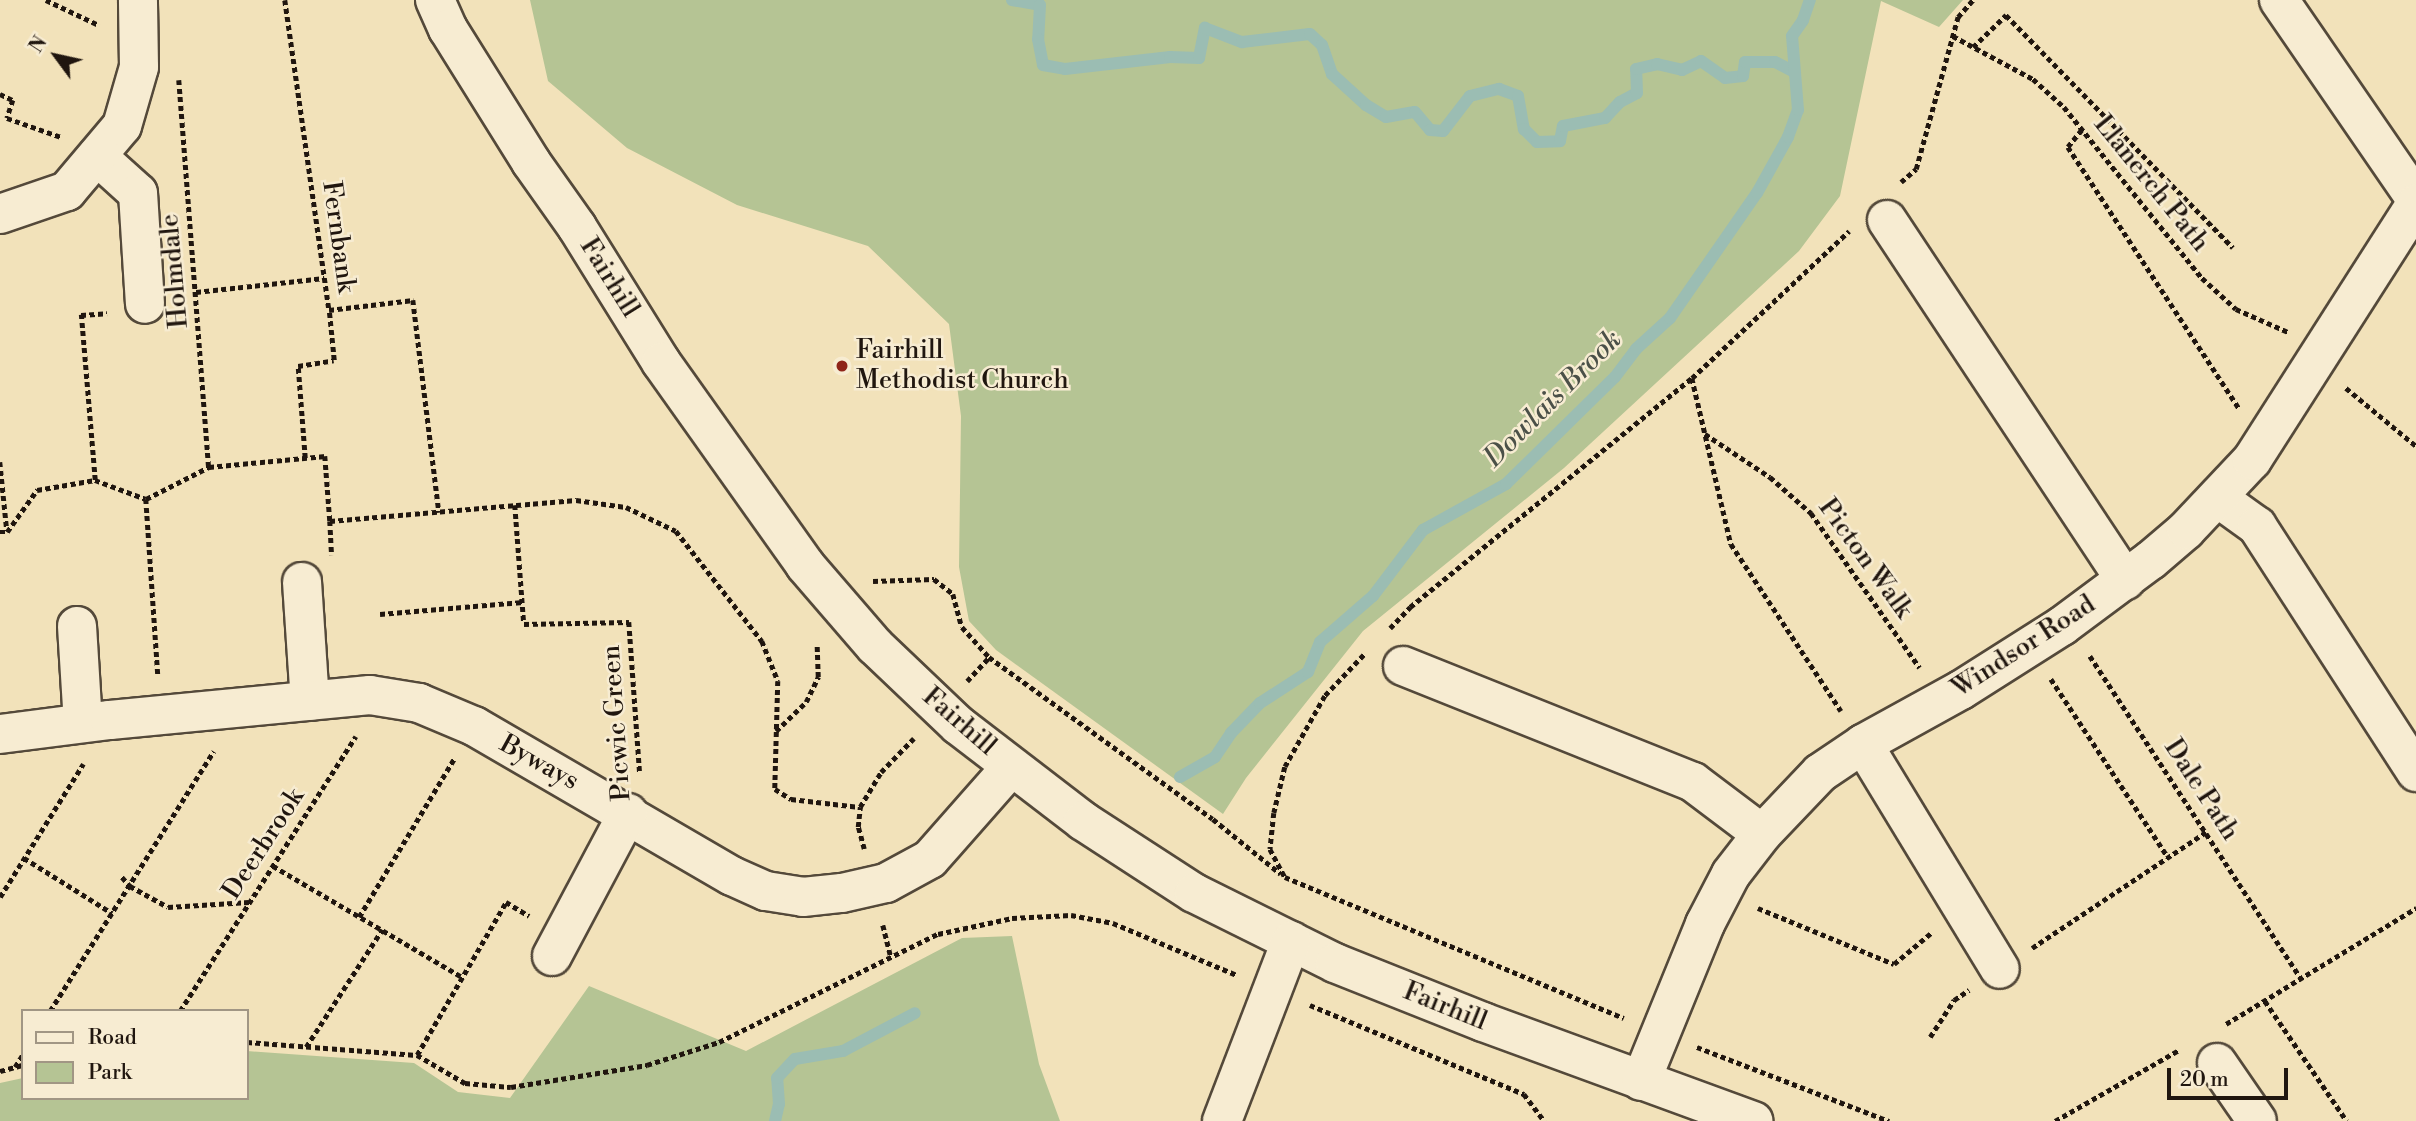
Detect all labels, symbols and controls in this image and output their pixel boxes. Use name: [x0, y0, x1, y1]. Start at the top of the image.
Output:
north arrow: [21, 21, 91, 91]
text: N: [24, 32, 53, 57]
street label: Llanerch Path: [2087, 110, 2215, 258]
street label: Fernbank: [315, 179, 361, 295]
street label: Holmdale: [154, 213, 196, 329]
street label: Fairhill: [573, 233, 645, 323]
water label: Dowlais Brook: [1477, 323, 1629, 475]
place label: Fairhill Methodist Church: [856, 335, 1069, 396]
marker: Fairhill Methodist Church: [834, 358, 850, 374]
street label: Picton Walk: [1811, 493, 1919, 625]
street label: Windsor Road: [1947, 589, 2101, 705]
street label: Picwic Green: [596, 644, 638, 802]
street label: Fairhill: [916, 682, 1002, 762]
street label: Byways: [494, 729, 584, 797]
street label: Dale Path: [2157, 734, 2245, 846]
street label: Deerbrook: [217, 783, 311, 905]
street label: Fairhill: [1399, 976, 1491, 1038]
legend: [21, 1009, 248, 1100]
text: Road: [88, 1025, 137, 1051]
scale bar: [2171, 1054, 2292, 1098]
text: Park: [88, 1060, 132, 1086]
text: 20 m: [2180, 1067, 2229, 1093]

